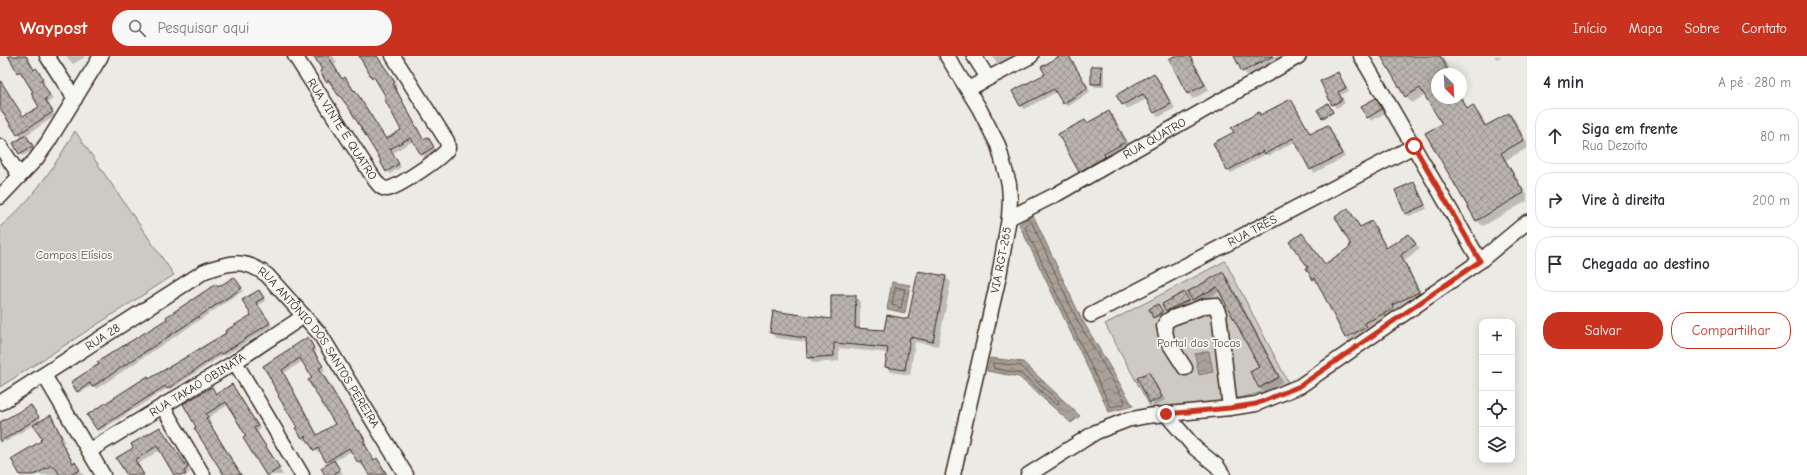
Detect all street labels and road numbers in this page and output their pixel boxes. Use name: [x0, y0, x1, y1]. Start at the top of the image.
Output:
street label: RUA VINTE E QUATRO: [304, 76, 380, 183]
street label: RUA QUATRO: [1121, 115, 1189, 162]
street label: RUA TRÊS: [1225, 212, 1280, 249]
street label: VIA RGT-265: [988, 226, 1014, 294]
street label: RUA ANTÔNIO DOS SANTOS PEREIRA: [255, 264, 383, 430]
street label: RUA 28: [82, 321, 123, 353]
street label: RUA TAKAO OBINATA: [147, 350, 248, 420]

